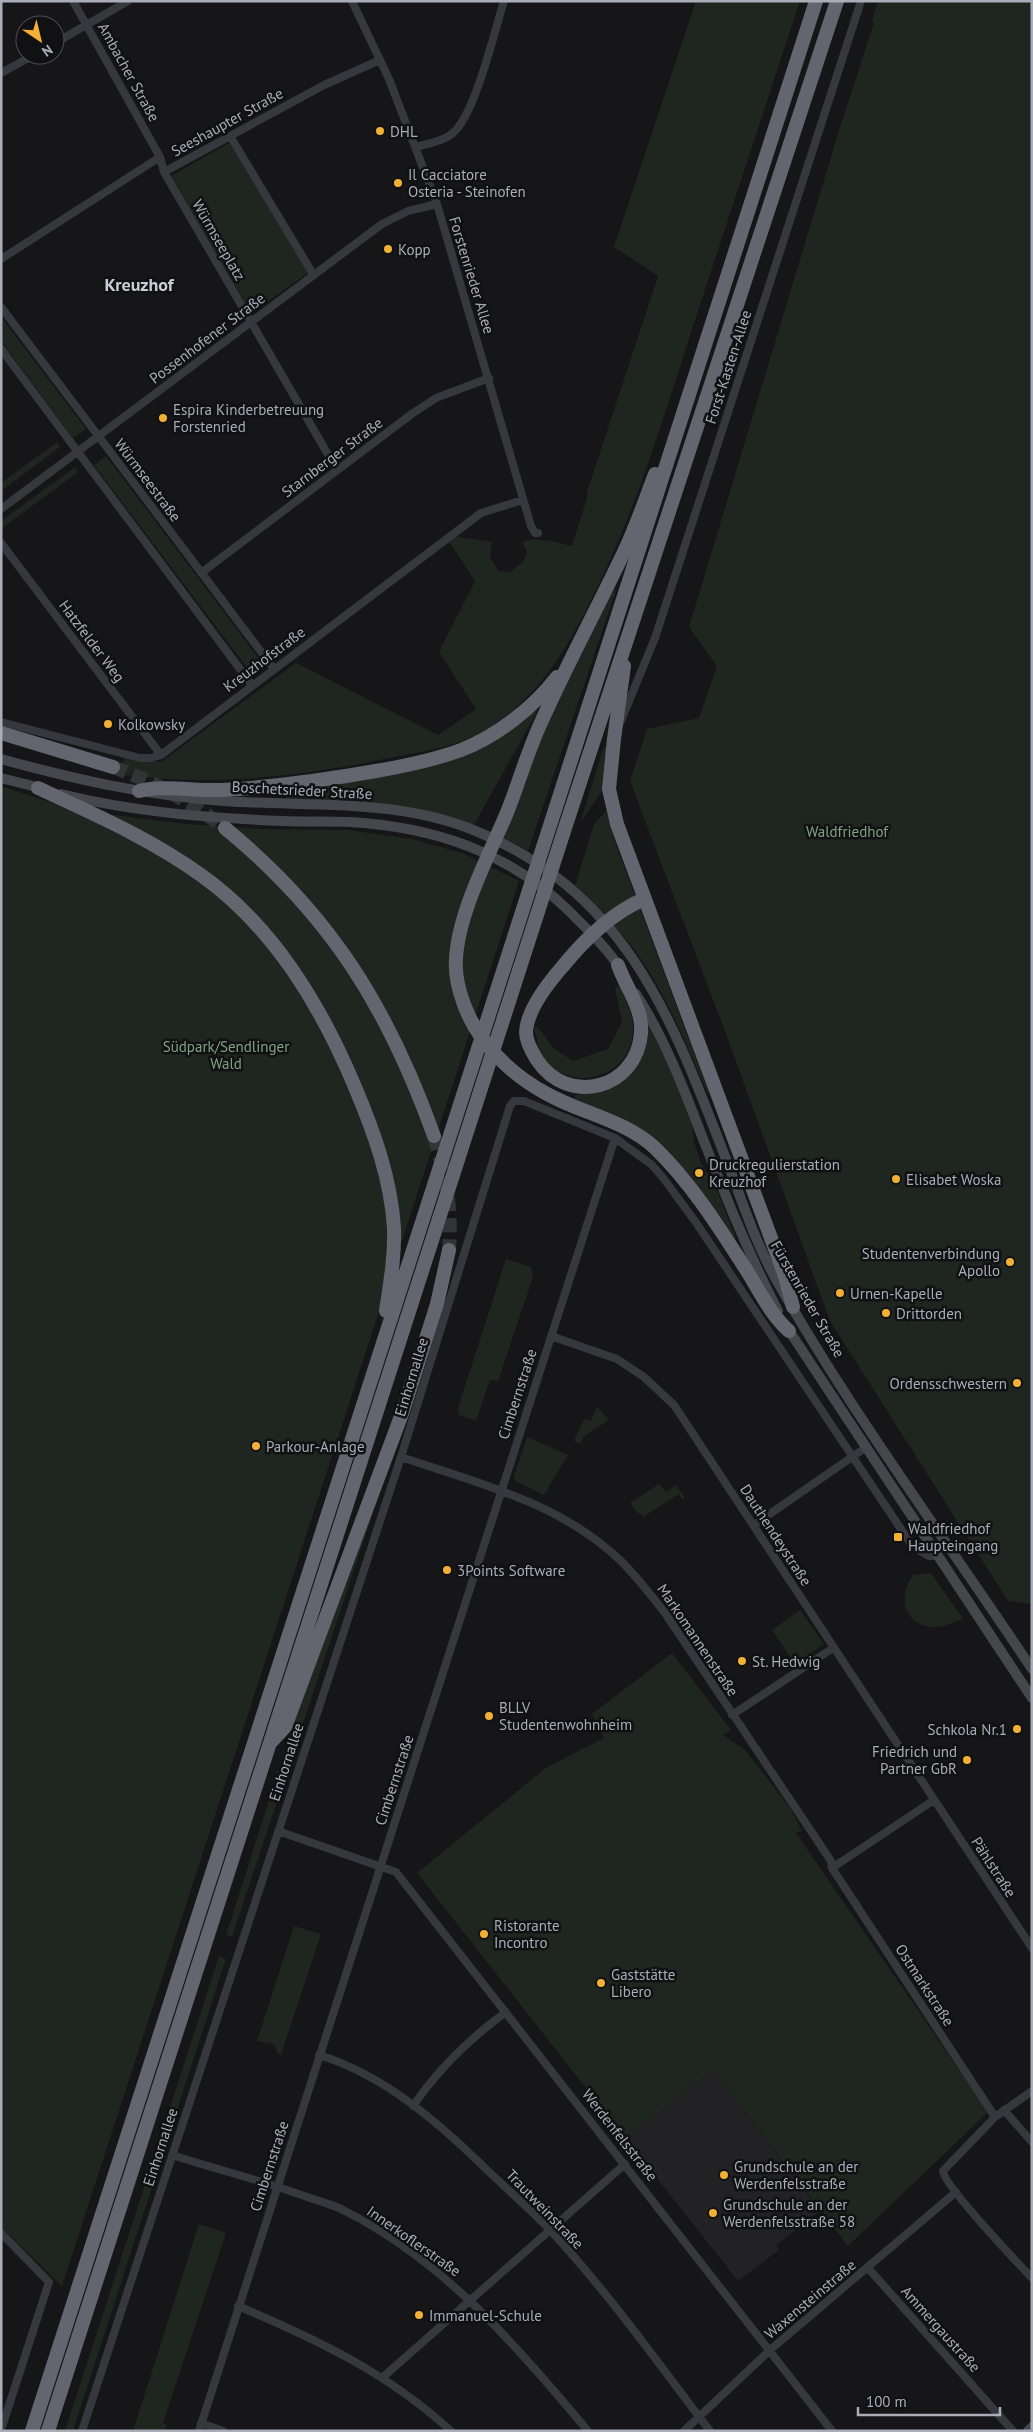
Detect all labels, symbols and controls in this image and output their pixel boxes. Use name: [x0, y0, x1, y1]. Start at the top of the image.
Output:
north arrow: [15, 15, 65, 65]
street label: Ambacher Straße: [94, 19, 164, 125]
text: N: [39, 41, 56, 61]
street label: Seeshaupter Straße: [168, 83, 286, 161]
place label: DHL: [390, 122, 418, 141]
marker: DHL: [374, 125, 386, 137]
place label: Il Cacciatore Osteria - Steinofen: [408, 165, 526, 201]
marker: Il Cacciatore Osteria - Steinofen: [392, 177, 404, 189]
street label: Würmseeplatz: [188, 196, 250, 284]
street label: Forstenrieder Allee: [445, 214, 499, 336]
place label: Kopp: [398, 240, 431, 259]
marker: Kopp: [382, 243, 394, 255]
district label: Kreuzhof: [104, 273, 175, 296]
street label: Possenhofener Straße: [146, 288, 268, 388]
street label: Forst-Kasten-Allee: [701, 308, 755, 426]
place label: Espira Kinderbetreuung Forstenried: [173, 400, 324, 436]
marker: Espira Kinderbetreuung Forstenried: [157, 412, 169, 424]
street label: Starnberger Straße: [278, 413, 386, 501]
street label: Würmseestraße: [111, 435, 185, 525]
street label: Hatzfelder Weg: [55, 596, 129, 686]
street label: Kreuzhofstraße: [219, 622, 309, 696]
place label: Kolkowsky: [118, 715, 185, 734]
marker: Kolkowsky: [102, 718, 114, 730]
street label: Boschetsrieder Straße: [231, 777, 373, 803]
park label: Waldfriedhof: [806, 822, 889, 841]
park label: Südpark/Sendlinger Wald: [163, 1037, 289, 1073]
place label: Druckregulierstation Kreuzhof: [709, 1155, 840, 1191]
marker: Druckregulierstation Kreuzhof: [693, 1167, 705, 1179]
place label: Elisabet Woska: [906, 1170, 1002, 1189]
marker: Elisabet Woska: [890, 1173, 902, 1185]
street label: Fürstenrieder Straße: [767, 1237, 849, 1361]
place label: Studentenverbindung Apollo: [862, 1244, 1000, 1280]
marker: Studentenverbindung Apollo: [1004, 1256, 1016, 1268]
place label: Urnen-Kapelle: [850, 1284, 943, 1303]
marker: Urnen-Kapelle: [834, 1287, 846, 1299]
place label: Drittorden: [896, 1304, 962, 1323]
marker: Drittorden: [880, 1307, 892, 1319]
street label: Einhornallee: [390, 1335, 432, 1419]
street label: Cimbernstraße: [493, 1346, 541, 1442]
place label: Ordensschwestern: [890, 1374, 1007, 1393]
marker: Ordensschwestern: [1011, 1377, 1023, 1389]
place label: Parkour-Anlage: [266, 1437, 365, 1456]
marker: Parkour-Anlage: [250, 1440, 262, 1452]
street label: Dauthendeystraße: [736, 1481, 816, 1589]
place label: Waldfriedhof Haupteingang: [908, 1519, 998, 1555]
marker: Waldfriedhof Haupteingang: [892, 1531, 904, 1543]
place label: 3Points Software: [457, 1561, 565, 1580]
marker: 3Points Software: [441, 1564, 453, 1576]
street label: Markomannenstraße: [653, 1580, 743, 1700]
place label: St. Hedwig: [752, 1652, 820, 1671]
marker: St. Hedwig: [736, 1655, 748, 1667]
place label: BLLV Studentenwohnheim: [499, 1698, 632, 1734]
marker: BLLV Studentenwohnheim: [483, 1710, 495, 1722]
place label: Schkola Nr.1: [928, 1720, 1007, 1739]
street label: Einhornallee: [264, 1721, 308, 1803]
marker: Schkola Nr.1: [1011, 1723, 1023, 1735]
street label: Cimbernstraße: [370, 1732, 418, 1828]
place label: Friedrich und Partner GbR: [872, 1742, 957, 1778]
marker: Friedrich und Partner GbR: [961, 1754, 973, 1766]
street label: Pählstraße: [967, 1833, 1021, 1901]
place label: Ristorante Incontro: [494, 1916, 560, 1952]
marker: Ristorante Incontro: [478, 1928, 490, 1940]
street label: Ostmarkstraße: [891, 1940, 959, 2030]
place label: Gaststätte Libero: [611, 1965, 676, 2001]
marker: Gaststätte Libero: [595, 1977, 607, 1989]
street label: Werdenfelsstraße: [578, 2085, 662, 2185]
street label: Einhornallee: [138, 2106, 182, 2188]
street label: Cimbernstraße: [245, 2118, 293, 2214]
place label: Grundschule an der Werdenfelsstraße: [734, 2157, 858, 2193]
street label: Trautweinstraße: [502, 2165, 588, 2253]
marker: Grundschule an der Werdenfelsstraße: [718, 2169, 730, 2181]
place label: Grundschule an der Werdenfelsstraße 58: [723, 2195, 855, 2231]
street label: Innerkoflerstraße: [363, 2202, 465, 2280]
marker: Grundschule an der Werdenfelsstraße 58: [707, 2207, 719, 2219]
street label: Waxensteinstraße: [760, 2255, 860, 2343]
street label: Ammergaustraße: [897, 2282, 985, 2376]
place label: Immanuel-Schule: [429, 2306, 542, 2325]
marker: Immanuel-Schule: [413, 2309, 425, 2321]
scale bar: [858, 2384, 1000, 2416]
text: 100 m: [866, 2392, 907, 2411]

